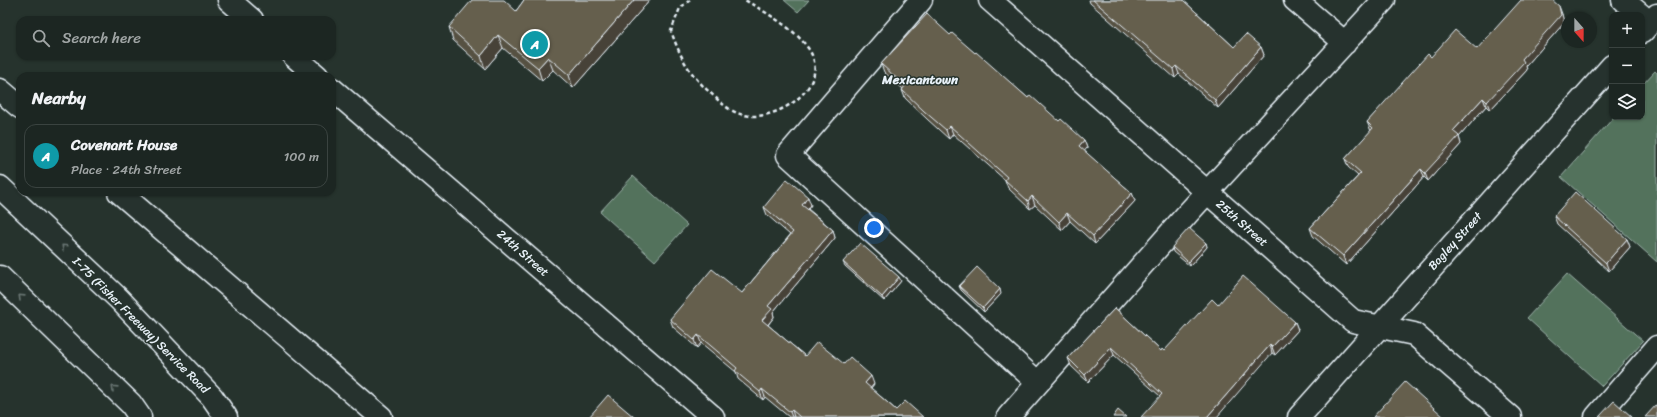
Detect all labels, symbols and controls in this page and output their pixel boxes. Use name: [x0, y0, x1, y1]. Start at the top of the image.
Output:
north arrow: [1561, 12, 1597, 48]
map controls: [1609, 12, 1645, 120]
button: +: [1609, 12, 1645, 48]
search box: [16, 16, 336, 60]
text: Search here: [62, 25, 141, 51]
icon: search: [30, 27, 52, 49]
pin: A: [522, 29, 548, 59]
button: −: [1609, 48, 1645, 84]
district label: Mexicantown: [881, 68, 959, 91]
text: Nearby: [32, 83, 86, 113]
button: layers: [1609, 84, 1645, 120]
text: Covenant House: [71, 132, 177, 158]
text: A: [42, 145, 50, 168]
text: 100 m: [284, 145, 319, 168]
text: Place · 24th Street: [71, 158, 182, 181]
street label: 25th Street: [1211, 194, 1273, 252]
street label: Bagley Street: [1422, 206, 1488, 275]
your location: [864, 218, 884, 238]
street label: 24th Street: [492, 224, 554, 282]
one-way arrow: [61, 244, 69, 252]
street label: I-75 (Fisher Freeway) Service Road: [66, 250, 216, 400]
one-way arrow: [18, 294, 26, 302]
one-way arrow: [111, 385, 119, 393]

